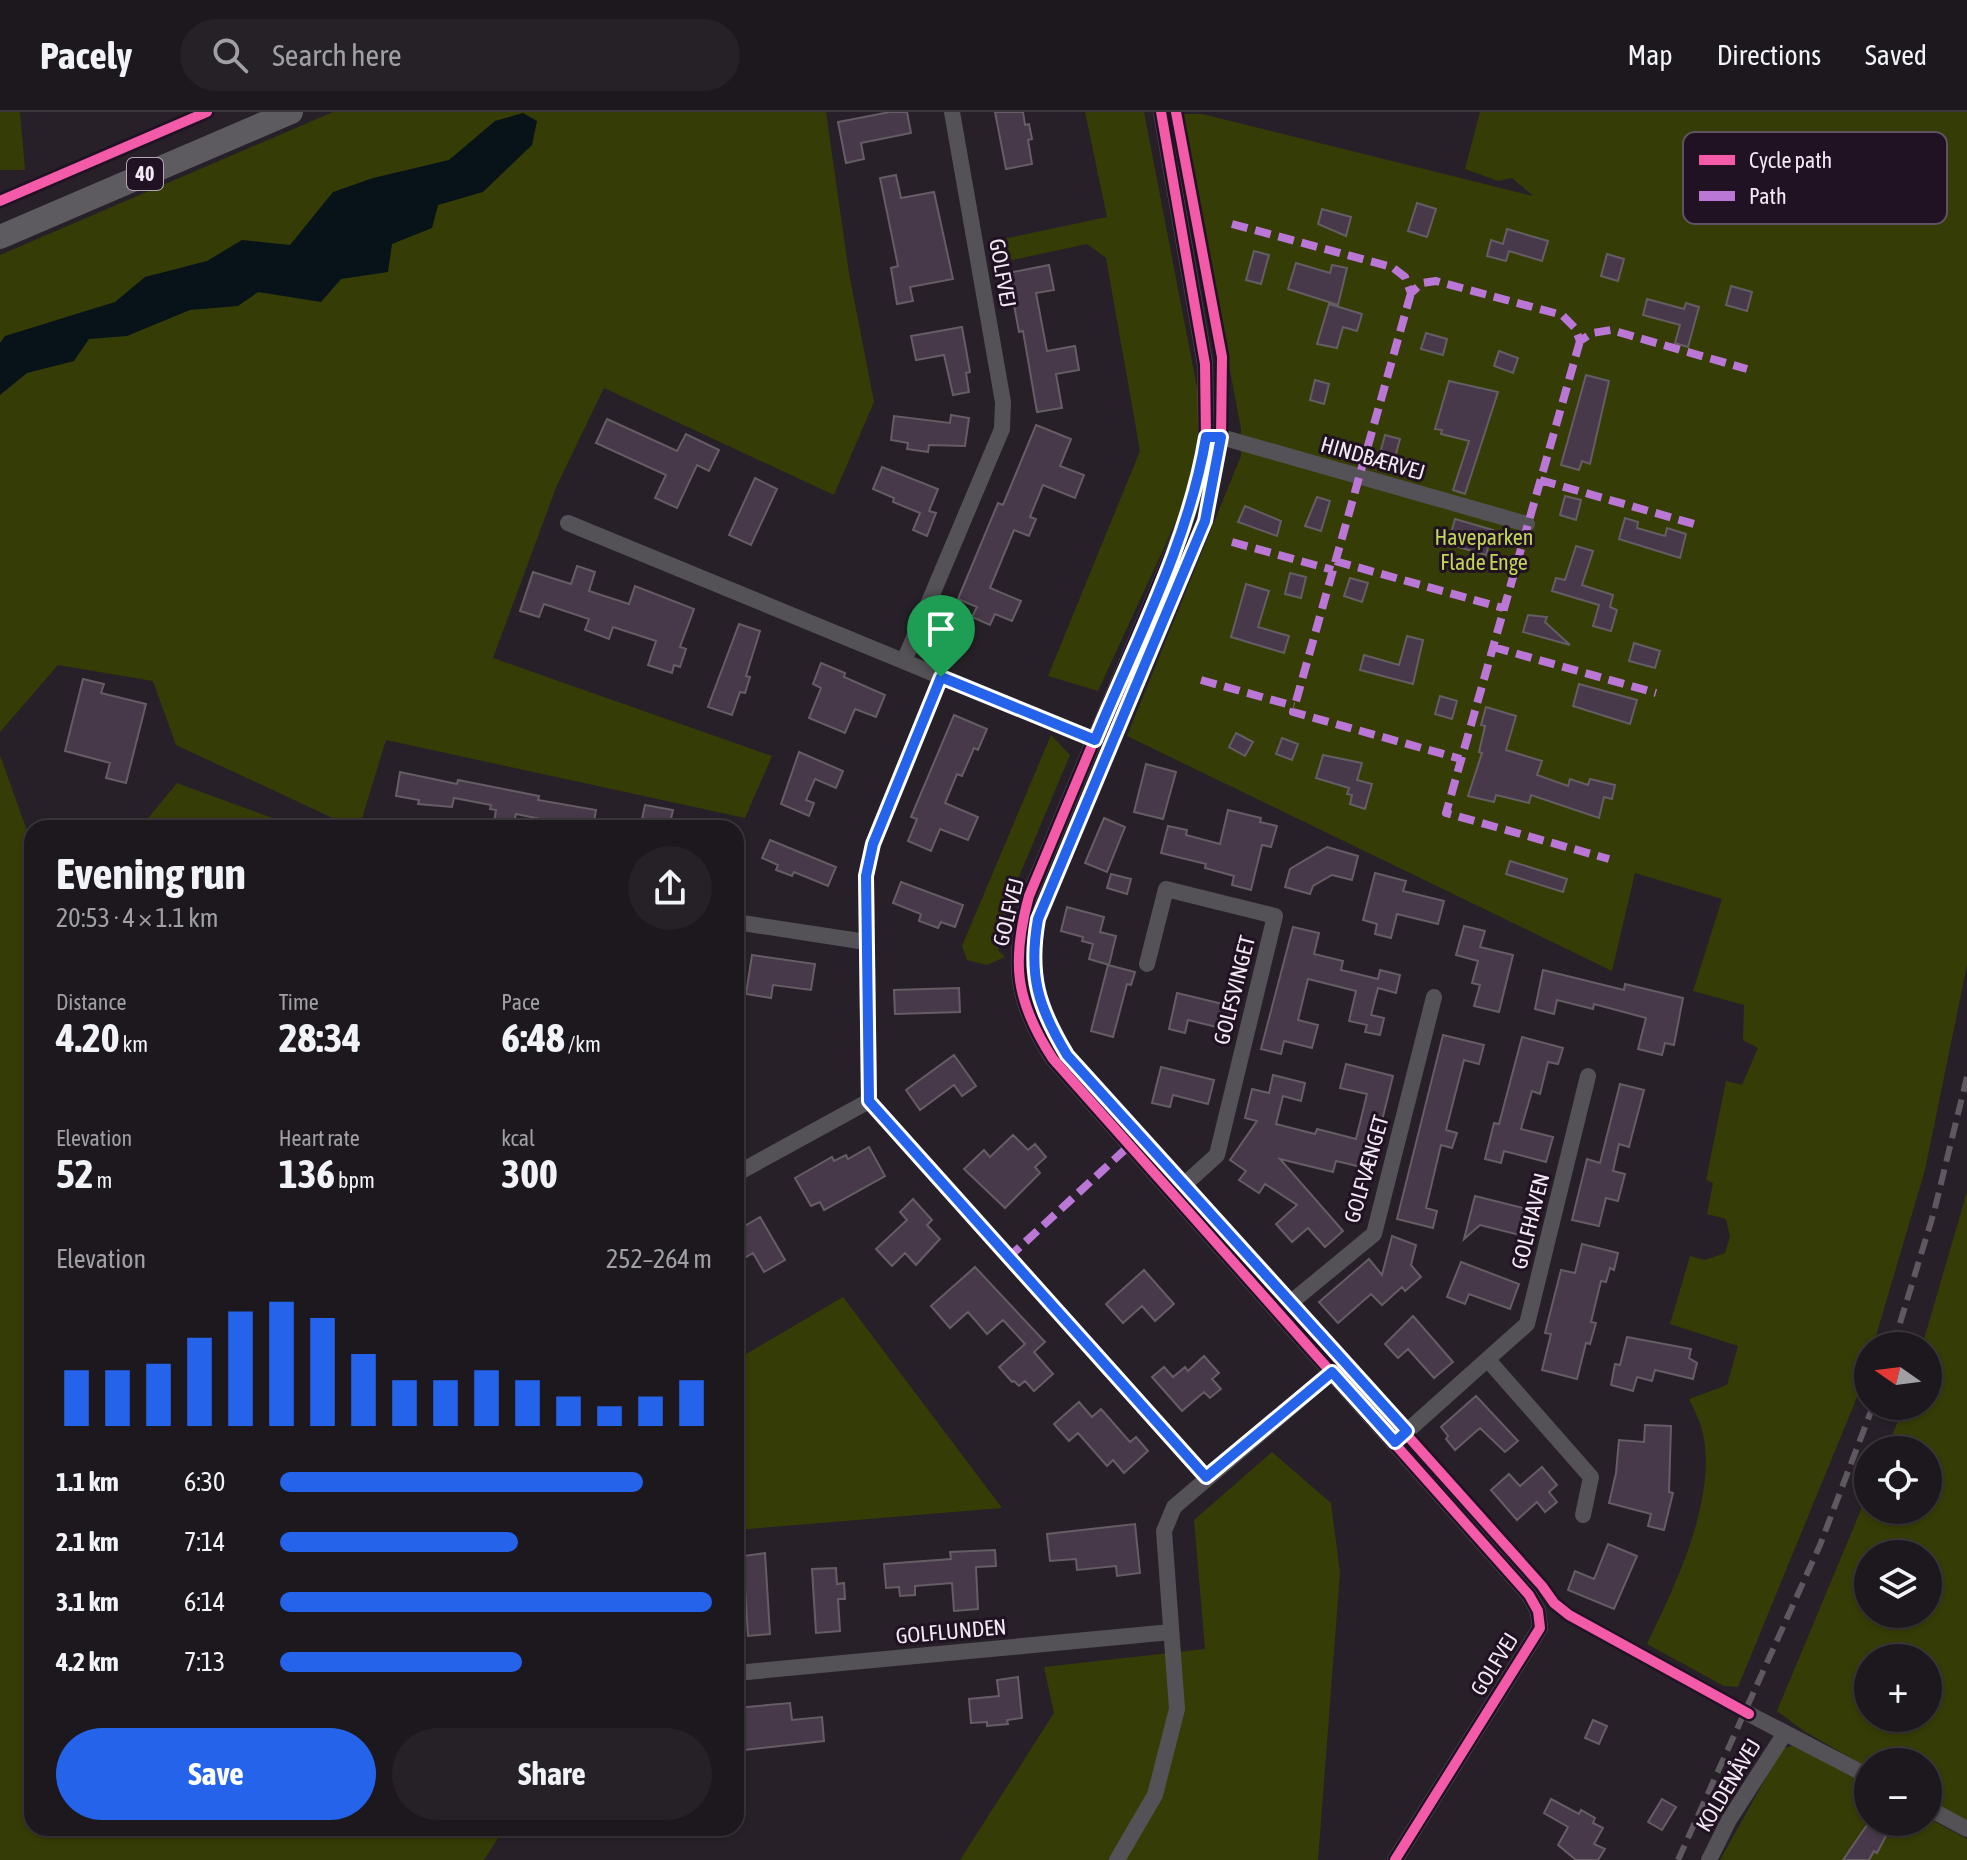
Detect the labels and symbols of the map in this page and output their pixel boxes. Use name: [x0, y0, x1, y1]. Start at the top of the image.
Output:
legend: [1683, 132, 1947, 224]
text: Cycle path: [1749, 147, 1832, 173]
road number: 40: [127, 158, 163, 190]
text: Path: [1749, 183, 1787, 209]
street label: GOLFVEJ: [984, 237, 1022, 309]
street label: HINDBÆRVEJ: [1318, 431, 1428, 485]
park label: Haveparken Flade Enge: [1435, 524, 1533, 575]
pin: [907, 595, 975, 677]
street label: GOLFVEJ: [987, 875, 1029, 949]
street label: GOLFSVINGET: [1208, 933, 1260, 1047]
street label: GOLFVÆNGET: [1338, 1112, 1394, 1226]
street label: GOLFHAVEN: [1506, 1170, 1554, 1272]
north arrow: [1854, 1332, 1942, 1420]
street label: GOLFLUNDEN: [895, 1613, 1007, 1649]
street label: GOLFVEJ: [1465, 1628, 1523, 1700]
street label: KOLDENÅVEJ: [1690, 1734, 1766, 1836]

